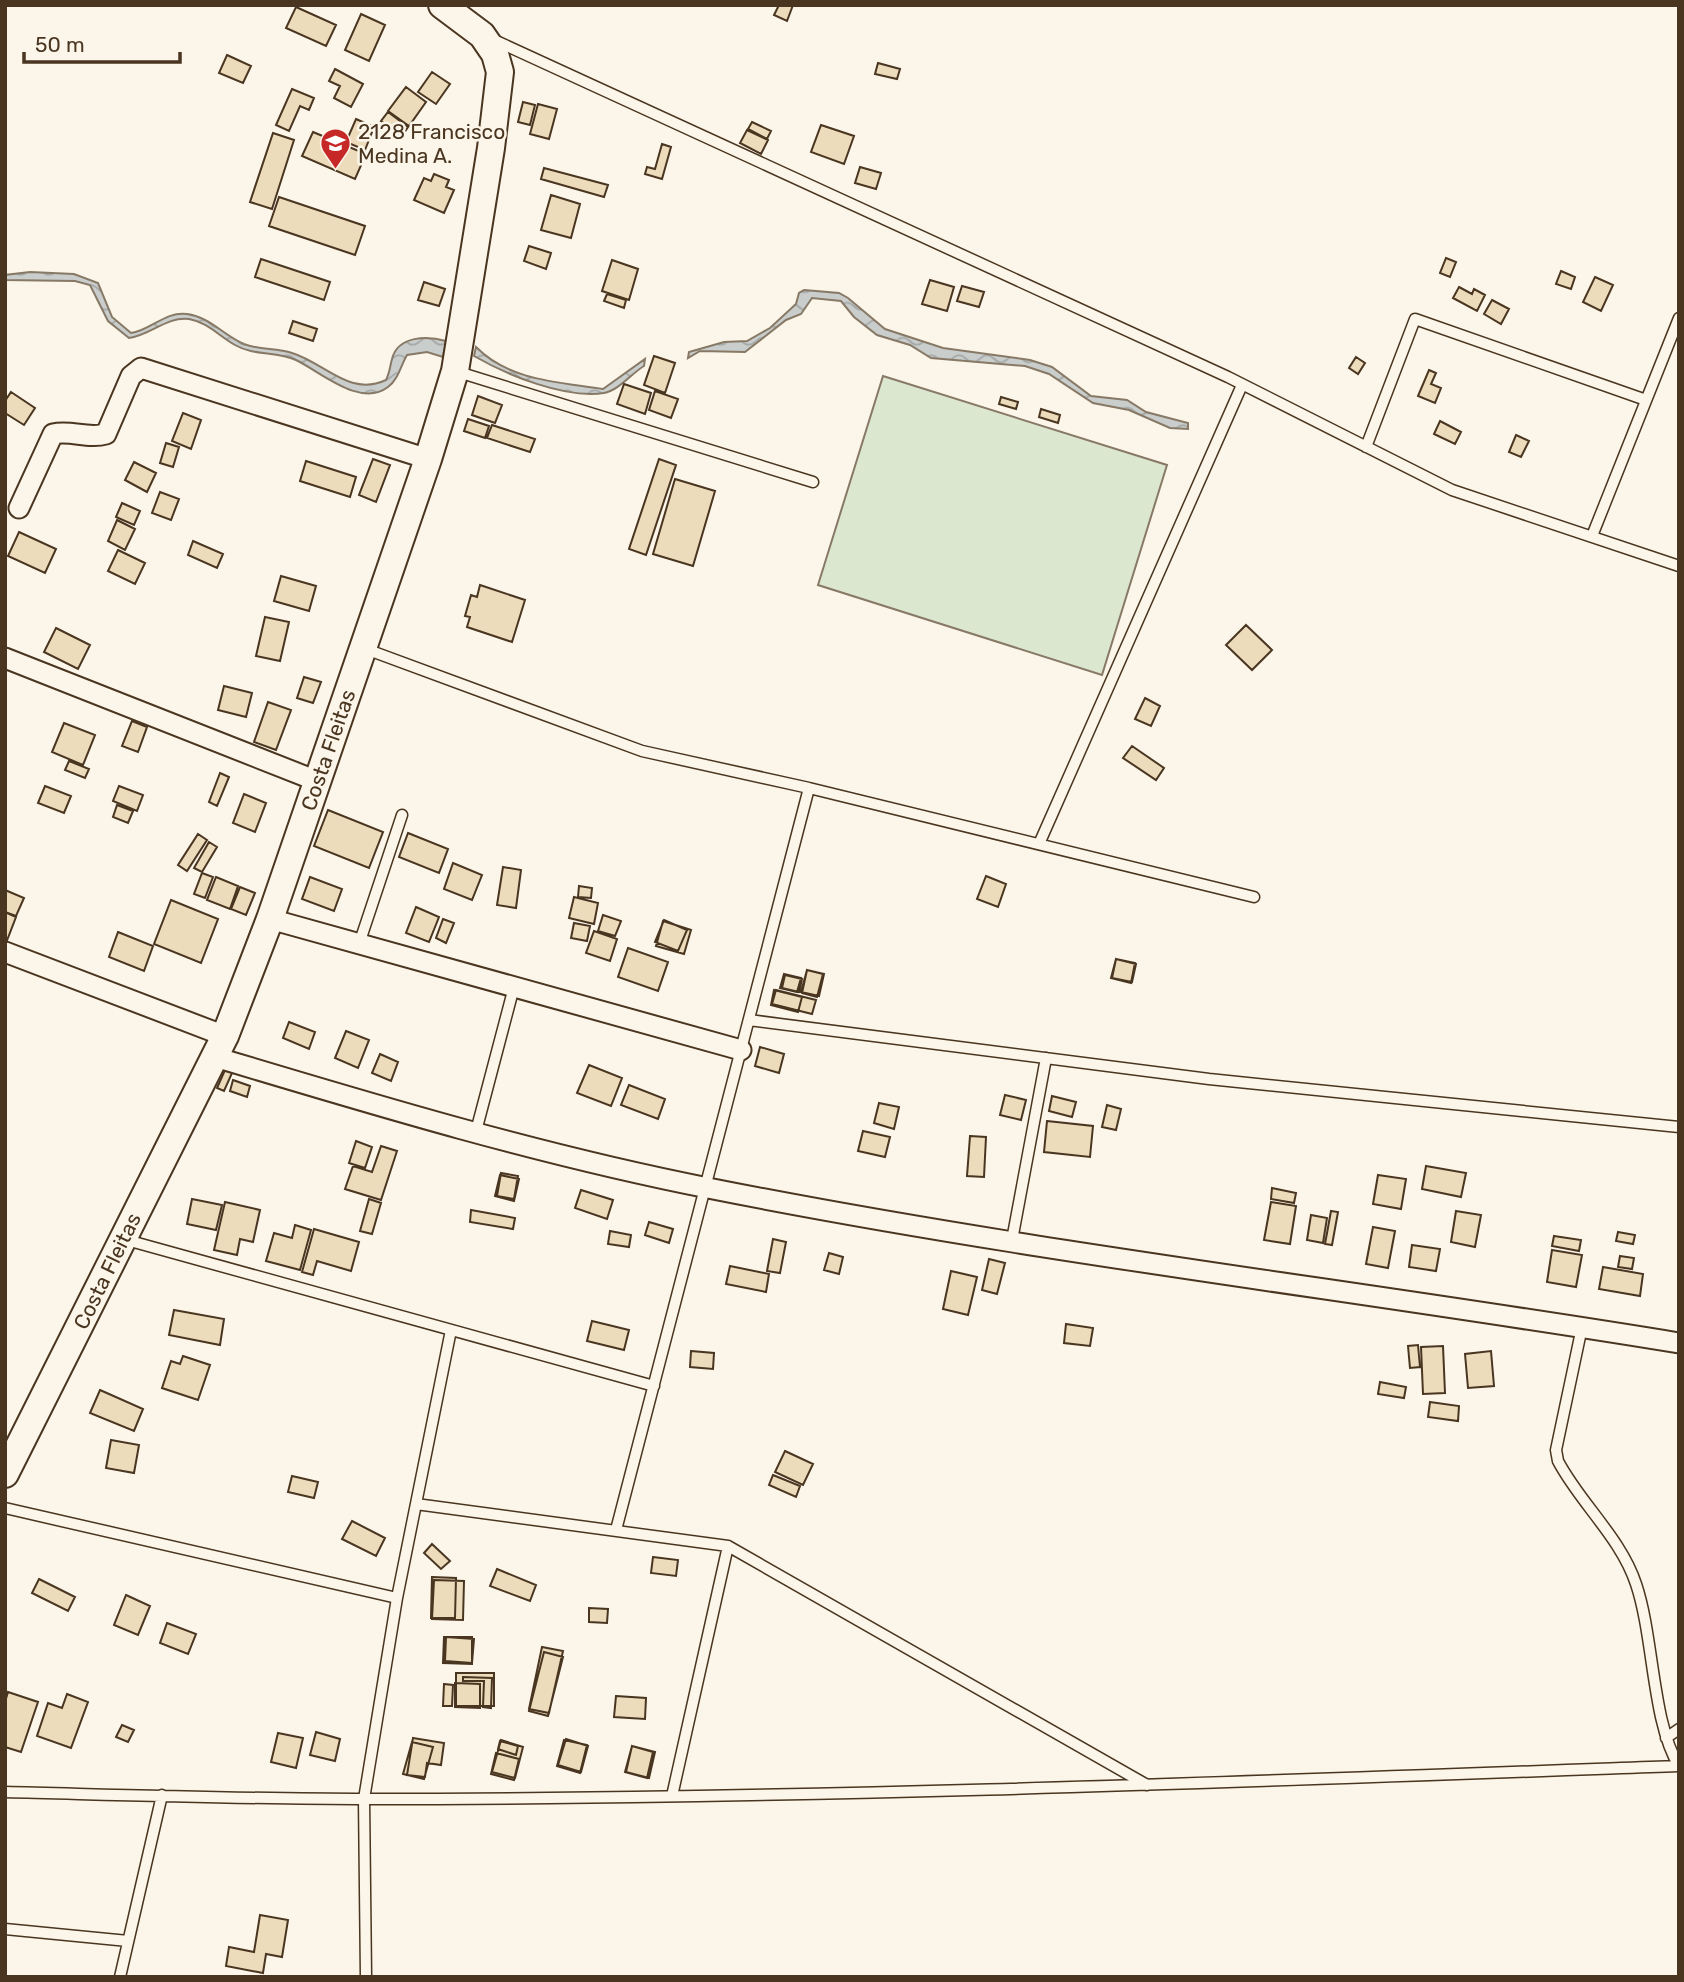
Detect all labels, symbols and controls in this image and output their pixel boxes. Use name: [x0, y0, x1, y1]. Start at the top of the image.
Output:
scale bar: [24, 21, 180, 65]
text: 50 m: [35, 32, 85, 57]
place label: 2128 Francisco Medina A.: [358, 119, 505, 168]
school or university icon: 2128 Francisco Medina A.: [318, 126, 352, 170]
street label: Costa Fleitas: [296, 686, 360, 814]
street label: Costa Fleitas: [68, 1209, 146, 1333]

